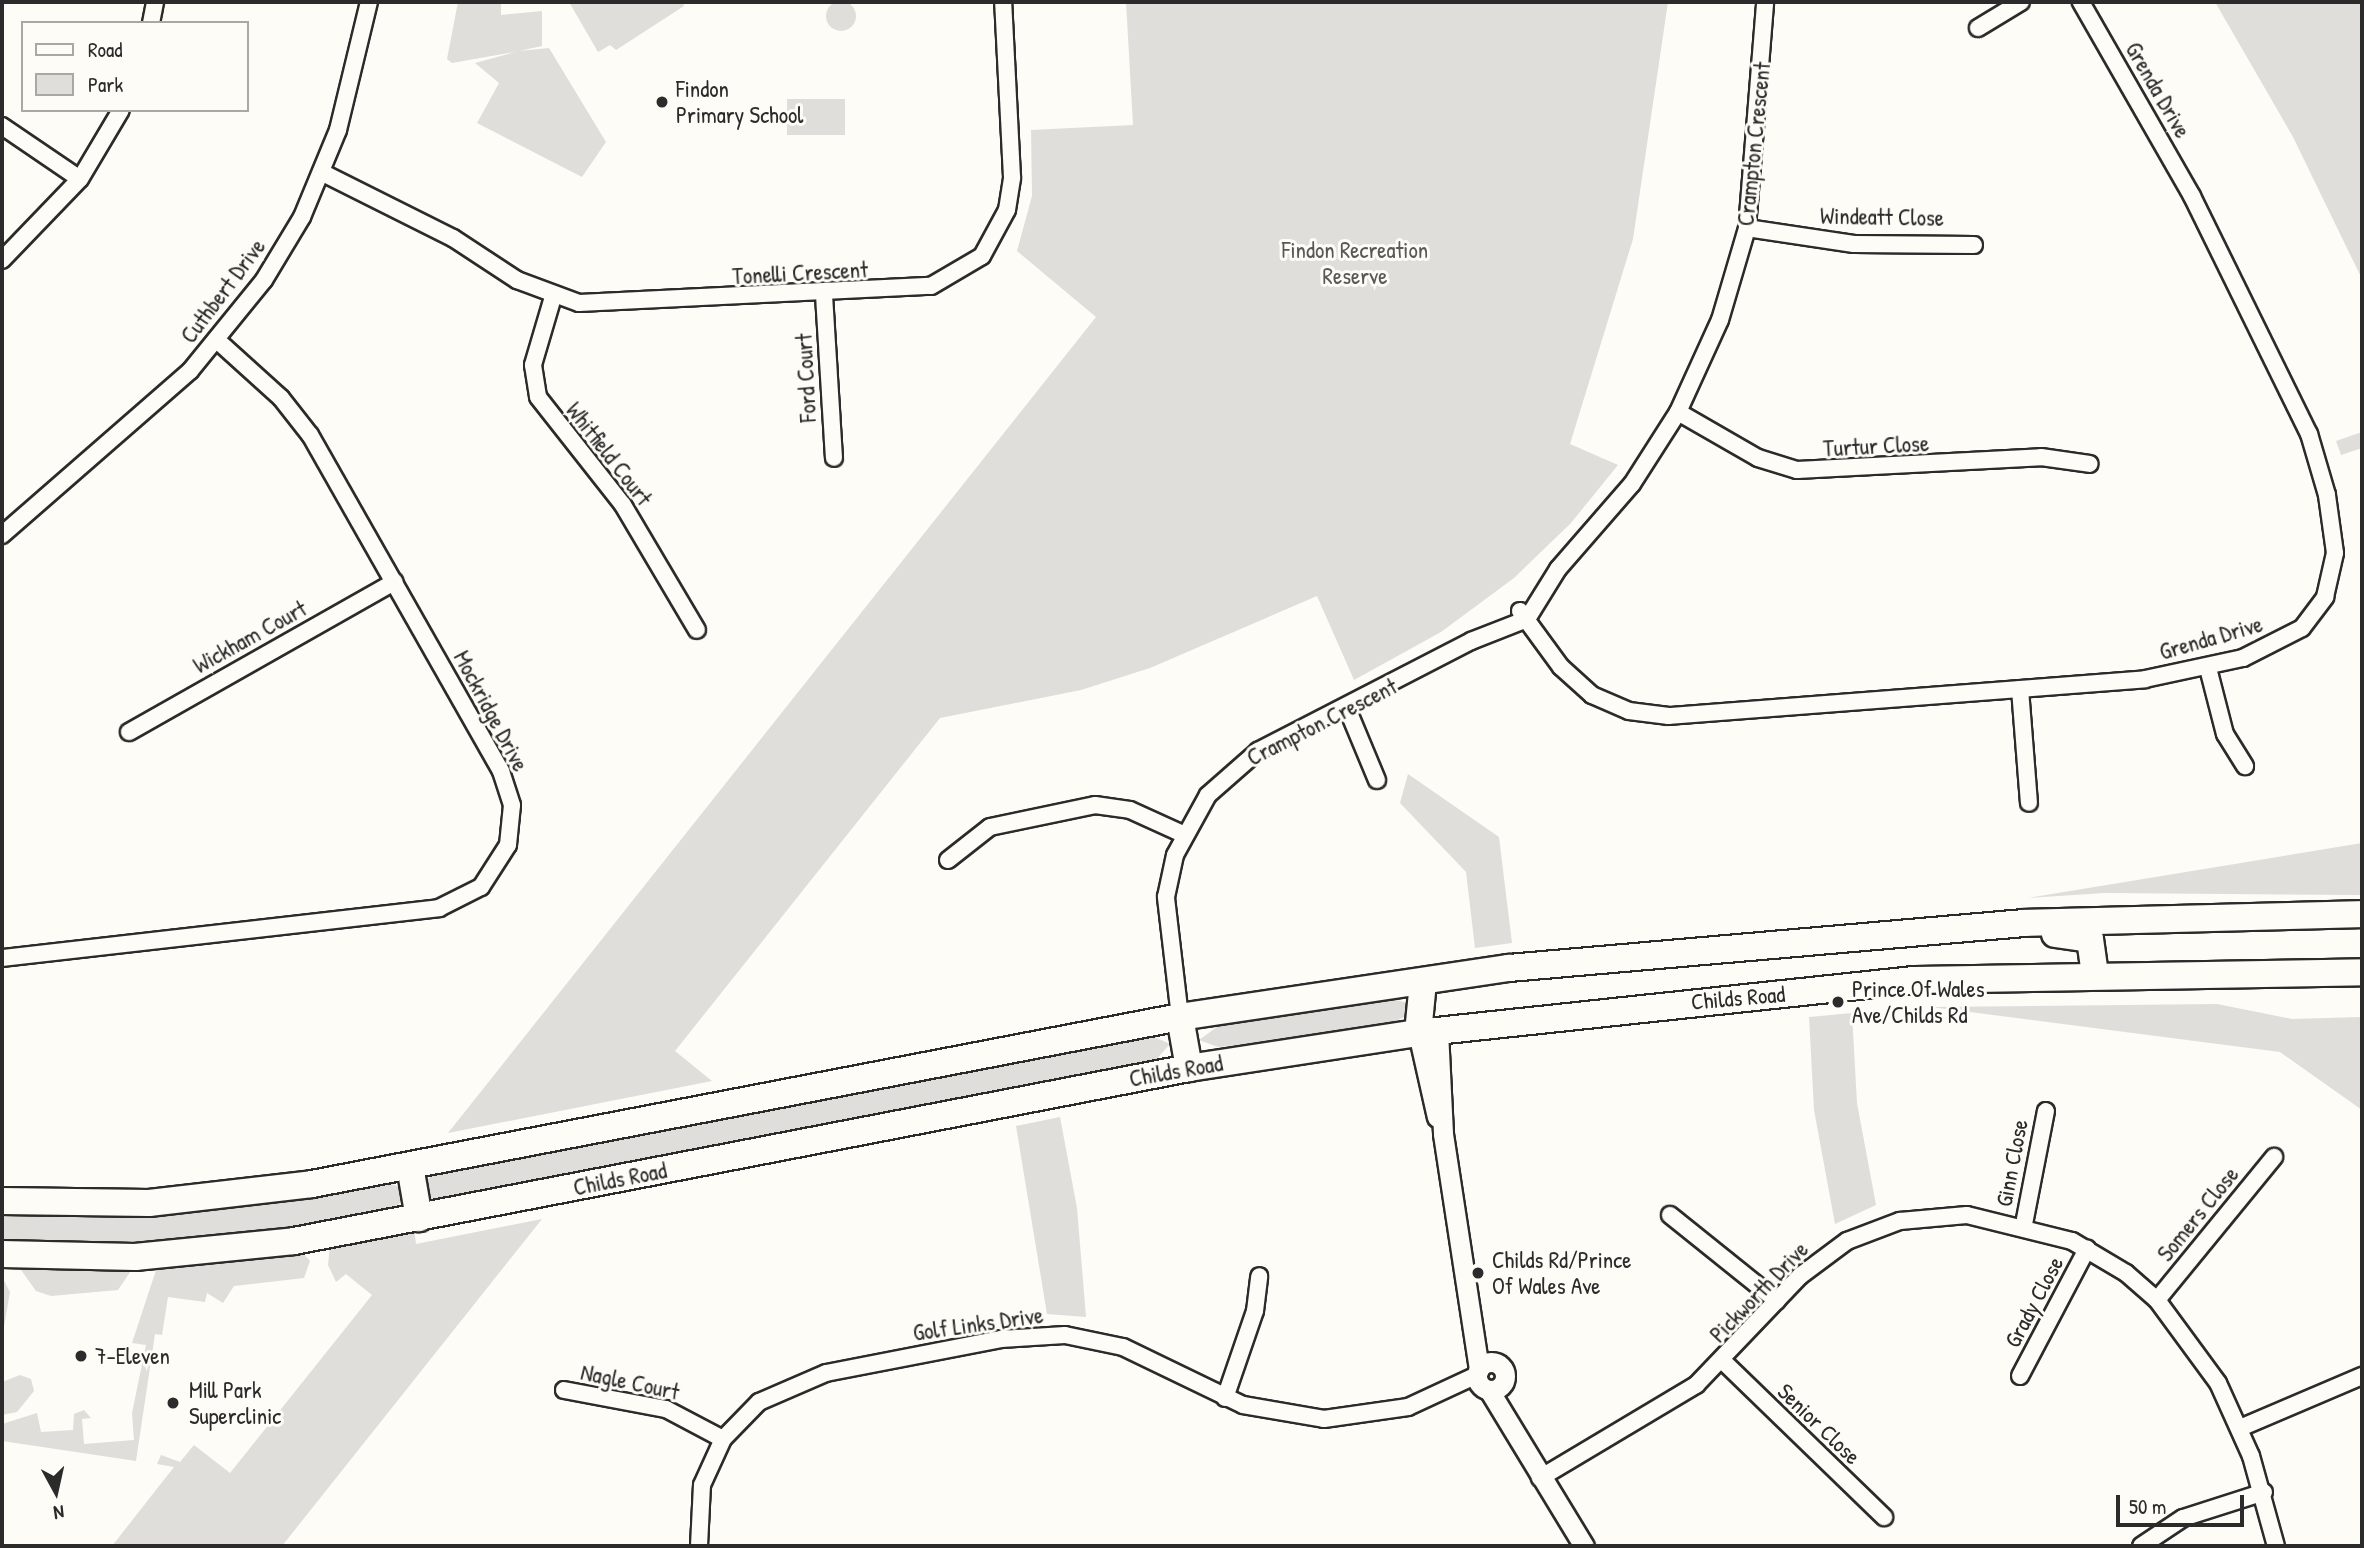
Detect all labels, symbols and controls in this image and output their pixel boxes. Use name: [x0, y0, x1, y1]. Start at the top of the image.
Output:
legend: [21, 21, 248, 112]
text: Road: [88, 35, 122, 64]
street label: Grenda Drive: [2120, 37, 2196, 143]
street label: Crampton Crescent: [1732, 61, 1776, 227]
text: Park: [88, 70, 123, 99]
place label: Findon Primary School: [676, 75, 803, 129]
marker: Findon Primary School: [654, 94, 670, 110]
street label: Windeatt Close: [1820, 202, 1944, 232]
street label: Cuthbert Drive: [175, 233, 271, 349]
park label: Findon Recreation Reserve: [1282, 236, 1428, 290]
street label: Tonelli Crescent: [731, 256, 869, 290]
street label: Ford Court: [790, 333, 822, 423]
street label: Whitfield Court: [560, 397, 658, 511]
street label: Turtur Close: [1822, 429, 1930, 463]
street label: Wickham Court: [189, 595, 311, 679]
street label: Grenda Drive: [2156, 610, 2266, 666]
street label: Mockridge Drive: [448, 646, 534, 776]
street label: Crampton Crescent: [1242, 672, 1402, 772]
place label: Prince Of Wales Ave/Childs Rd: [1852, 975, 1984, 1029]
street label: Childs Road: [1690, 980, 1786, 1016]
marker: Prince Of Wales Ave/Childs Rd: [1830, 994, 1846, 1010]
street label: Childs Road: [1127, 1049, 1225, 1093]
street label: Ginn Close: [1990, 1117, 2034, 1209]
street label: Childs Road: [571, 1156, 669, 1202]
street label: Somers Close: [2152, 1161, 2244, 1267]
street label: Pickworth Drive: [1704, 1236, 1814, 1348]
place label: Childs Rd/Prince Of Wales Ave: [1492, 1246, 1631, 1300]
street label: Grady Close: [1999, 1252, 2069, 1352]
marker: Childs Rd/Prince Of Wales Ave: [1470, 1265, 1486, 1281]
street label: Golf Links Drive: [911, 1301, 1045, 1347]
place label: 7-Eleven: [95, 1342, 170, 1370]
marker: 7-Eleven: [73, 1348, 89, 1364]
street label: Nagle Court: [578, 1358, 682, 1406]
place label: Mill Park Superclinic: [189, 1376, 281, 1430]
street label: Senior Close: [1772, 1378, 1866, 1470]
marker: Mill Park Superclinic: [163, 1393, 183, 1413]
north arrow: [21, 1457, 91, 1527]
scale bar: [2119, 1482, 2247, 1526]
text: 50 m: [2129, 1492, 2166, 1521]
text: N: [52, 1499, 66, 1526]

